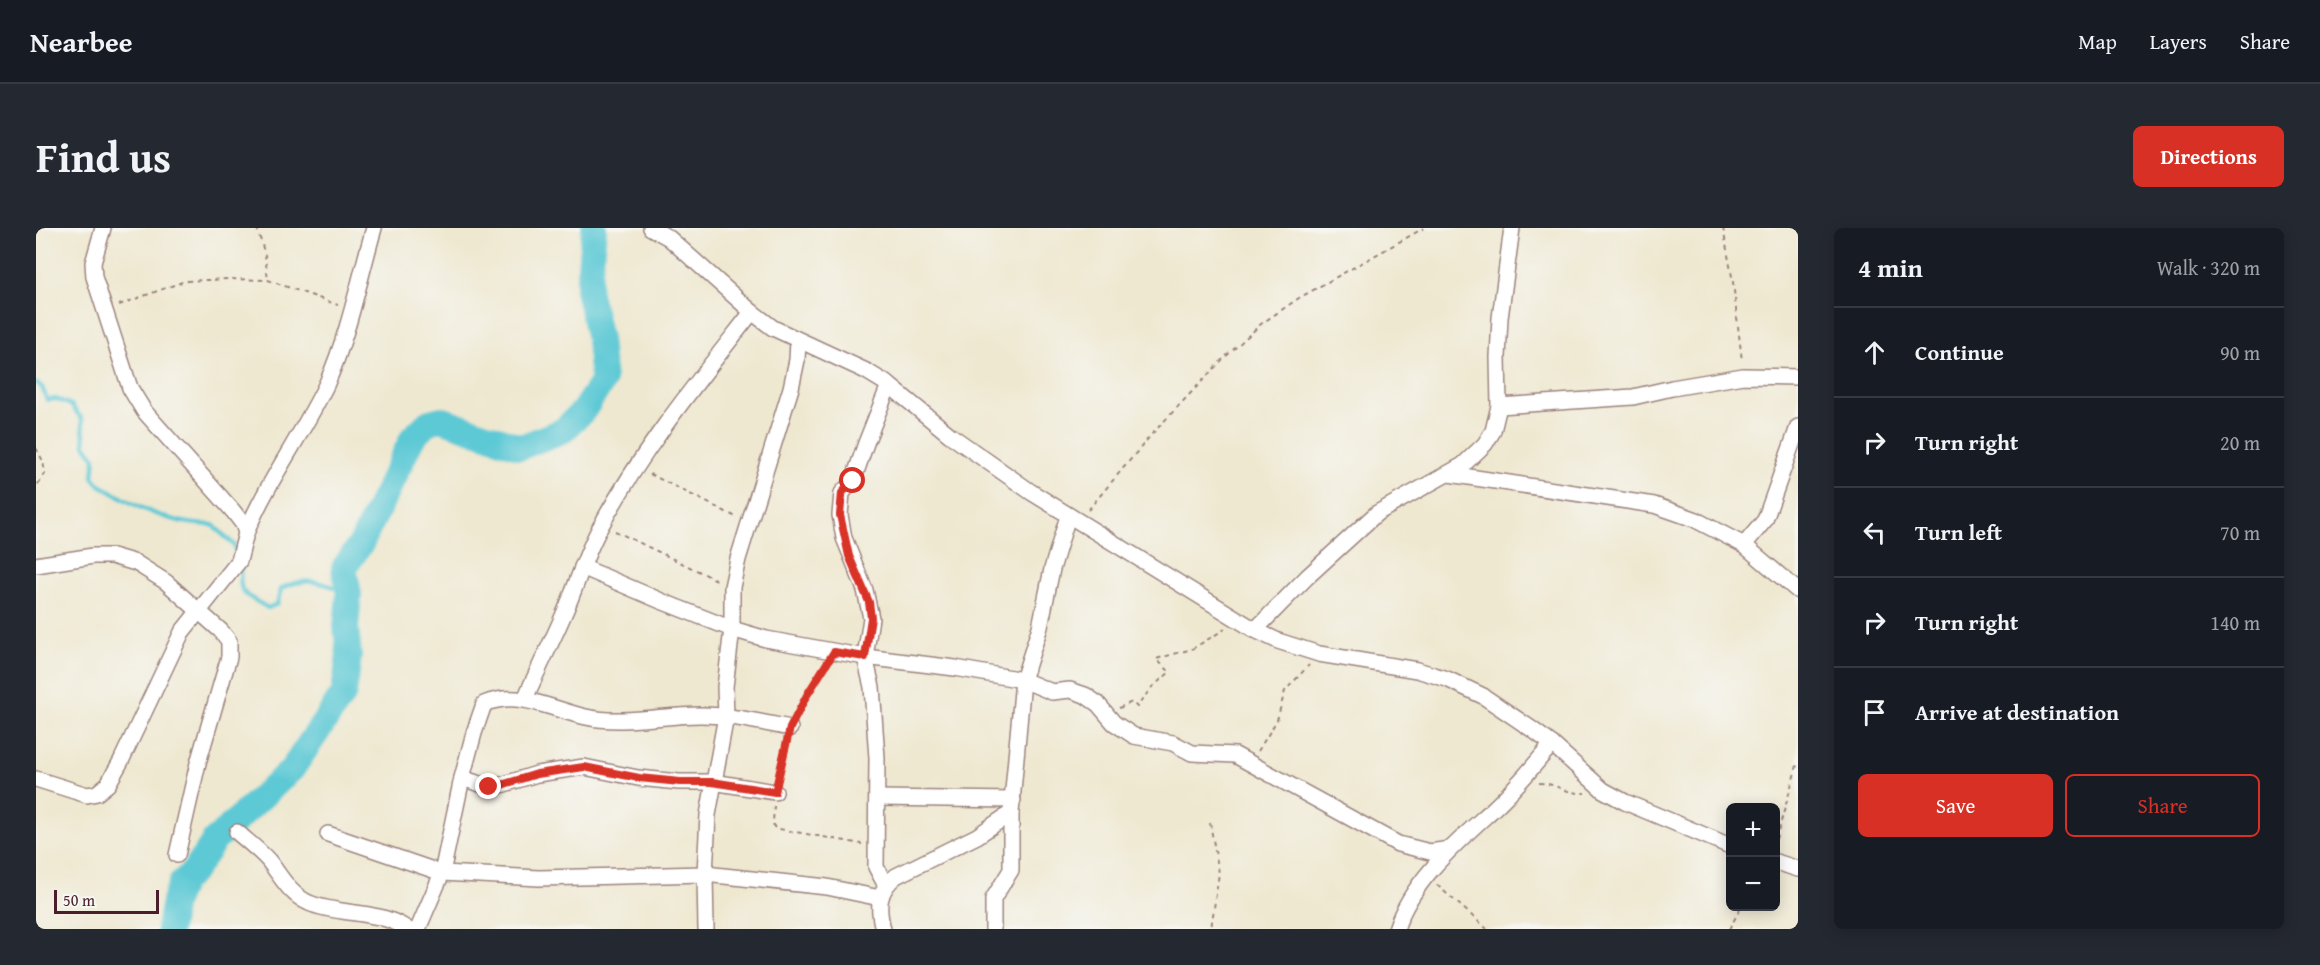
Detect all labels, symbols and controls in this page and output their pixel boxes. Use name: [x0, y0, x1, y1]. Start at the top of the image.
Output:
text: Nearbee: [30, 21, 133, 62]
text: Map: [2078, 26, 2117, 57]
text: Layers: [2150, 26, 2207, 57]
text: Share: [2240, 26, 2290, 57]
text: Find us: [36, 126, 171, 187]
button: Directions: [2133, 126, 2284, 187]
text: 4 min: [1858, 248, 1923, 287]
text: Walk · 320 m: [2157, 253, 2260, 282]
icon: ahead: [1858, 336, 1891, 369]
text: Continue: [1915, 336, 2004, 368]
text: 90 m: [2220, 338, 2260, 367]
icon: right: [1858, 426, 1891, 459]
text: Turn right: [1915, 426, 2018, 458]
text: 20 m: [2220, 428, 2260, 457]
route start: [839, 467, 865, 493]
icon: left: [1858, 516, 1891, 549]
text: Turn left: [1915, 516, 2002, 548]
text: 70 m: [2220, 518, 2260, 547]
icon: right: [1858, 606, 1891, 639]
text: Turn right: [1915, 606, 2018, 638]
text: 140 m: [2210, 608, 2260, 637]
icon: arrive: [1858, 696, 1891, 729]
text: Arrive at destination: [1915, 696, 2119, 728]
route end: [475, 773, 501, 799]
button: Save: [1858, 774, 2053, 837]
button: Share: [2065, 774, 2260, 837]
map controls: [1726, 803, 1780, 911]
button: +: [1726, 803, 1780, 857]
button: −: [1726, 857, 1780, 911]
scale bar: [54, 887, 159, 914]
text: 50 m: [63, 888, 95, 912]

